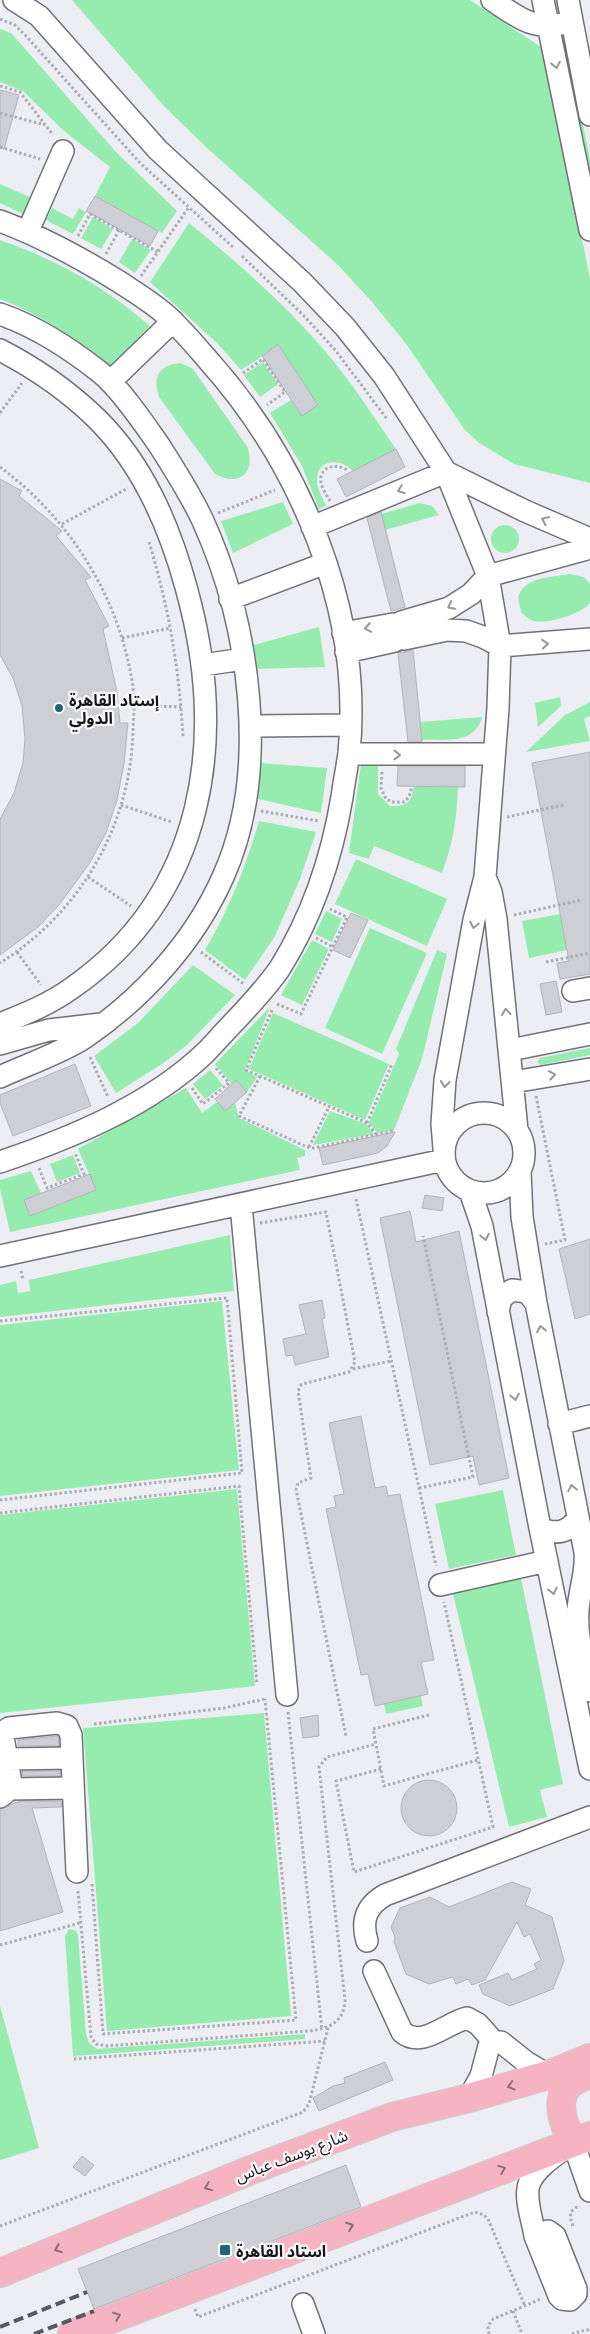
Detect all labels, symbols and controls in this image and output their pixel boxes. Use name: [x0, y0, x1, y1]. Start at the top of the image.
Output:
one-way arrow: [551, 61, 561, 69]
one-way arrow: [397, 484, 406, 494]
one-way arrow: [541, 516, 550, 527]
one-way arrow: [447, 600, 456, 610]
one-way arrow: [363, 623, 372, 633]
one-way arrow: [541, 638, 549, 649]
place label: إستاد القاهرة الدولي: [69, 689, 159, 731]
marker: إستاد القاهرة الدولي: [53, 702, 65, 714]
one-way arrow: [394, 750, 402, 760]
one-way arrow: [469, 920, 479, 929]
one-way arrow: [501, 1007, 512, 1015]
one-way arrow: [547, 1071, 556, 1081]
one-way arrow: [440, 1081, 451, 1089]
one-way arrow: [479, 1233, 489, 1242]
one-way arrow: [536, 1324, 546, 1333]
one-way arrow: [509, 1392, 519, 1401]
one-way arrow: [567, 1484, 578, 1492]
one-way arrow: [547, 1586, 558, 1595]
one-way arrow: [507, 2080, 516, 2090]
street label: شارع يوسف عباس: [232, 2124, 351, 2189]
one-way arrow: [497, 2165, 506, 2175]
one-way arrow: [204, 2181, 213, 2192]
one-way arrow: [346, 2222, 354, 2232]
place label: استاد القاهرة: [236, 2240, 326, 2261]
one-way arrow: [54, 2243, 63, 2253]
marker: استاد القاهرة: [218, 2243, 232, 2257]
one-way arrow: [112, 2312, 121, 2323]

